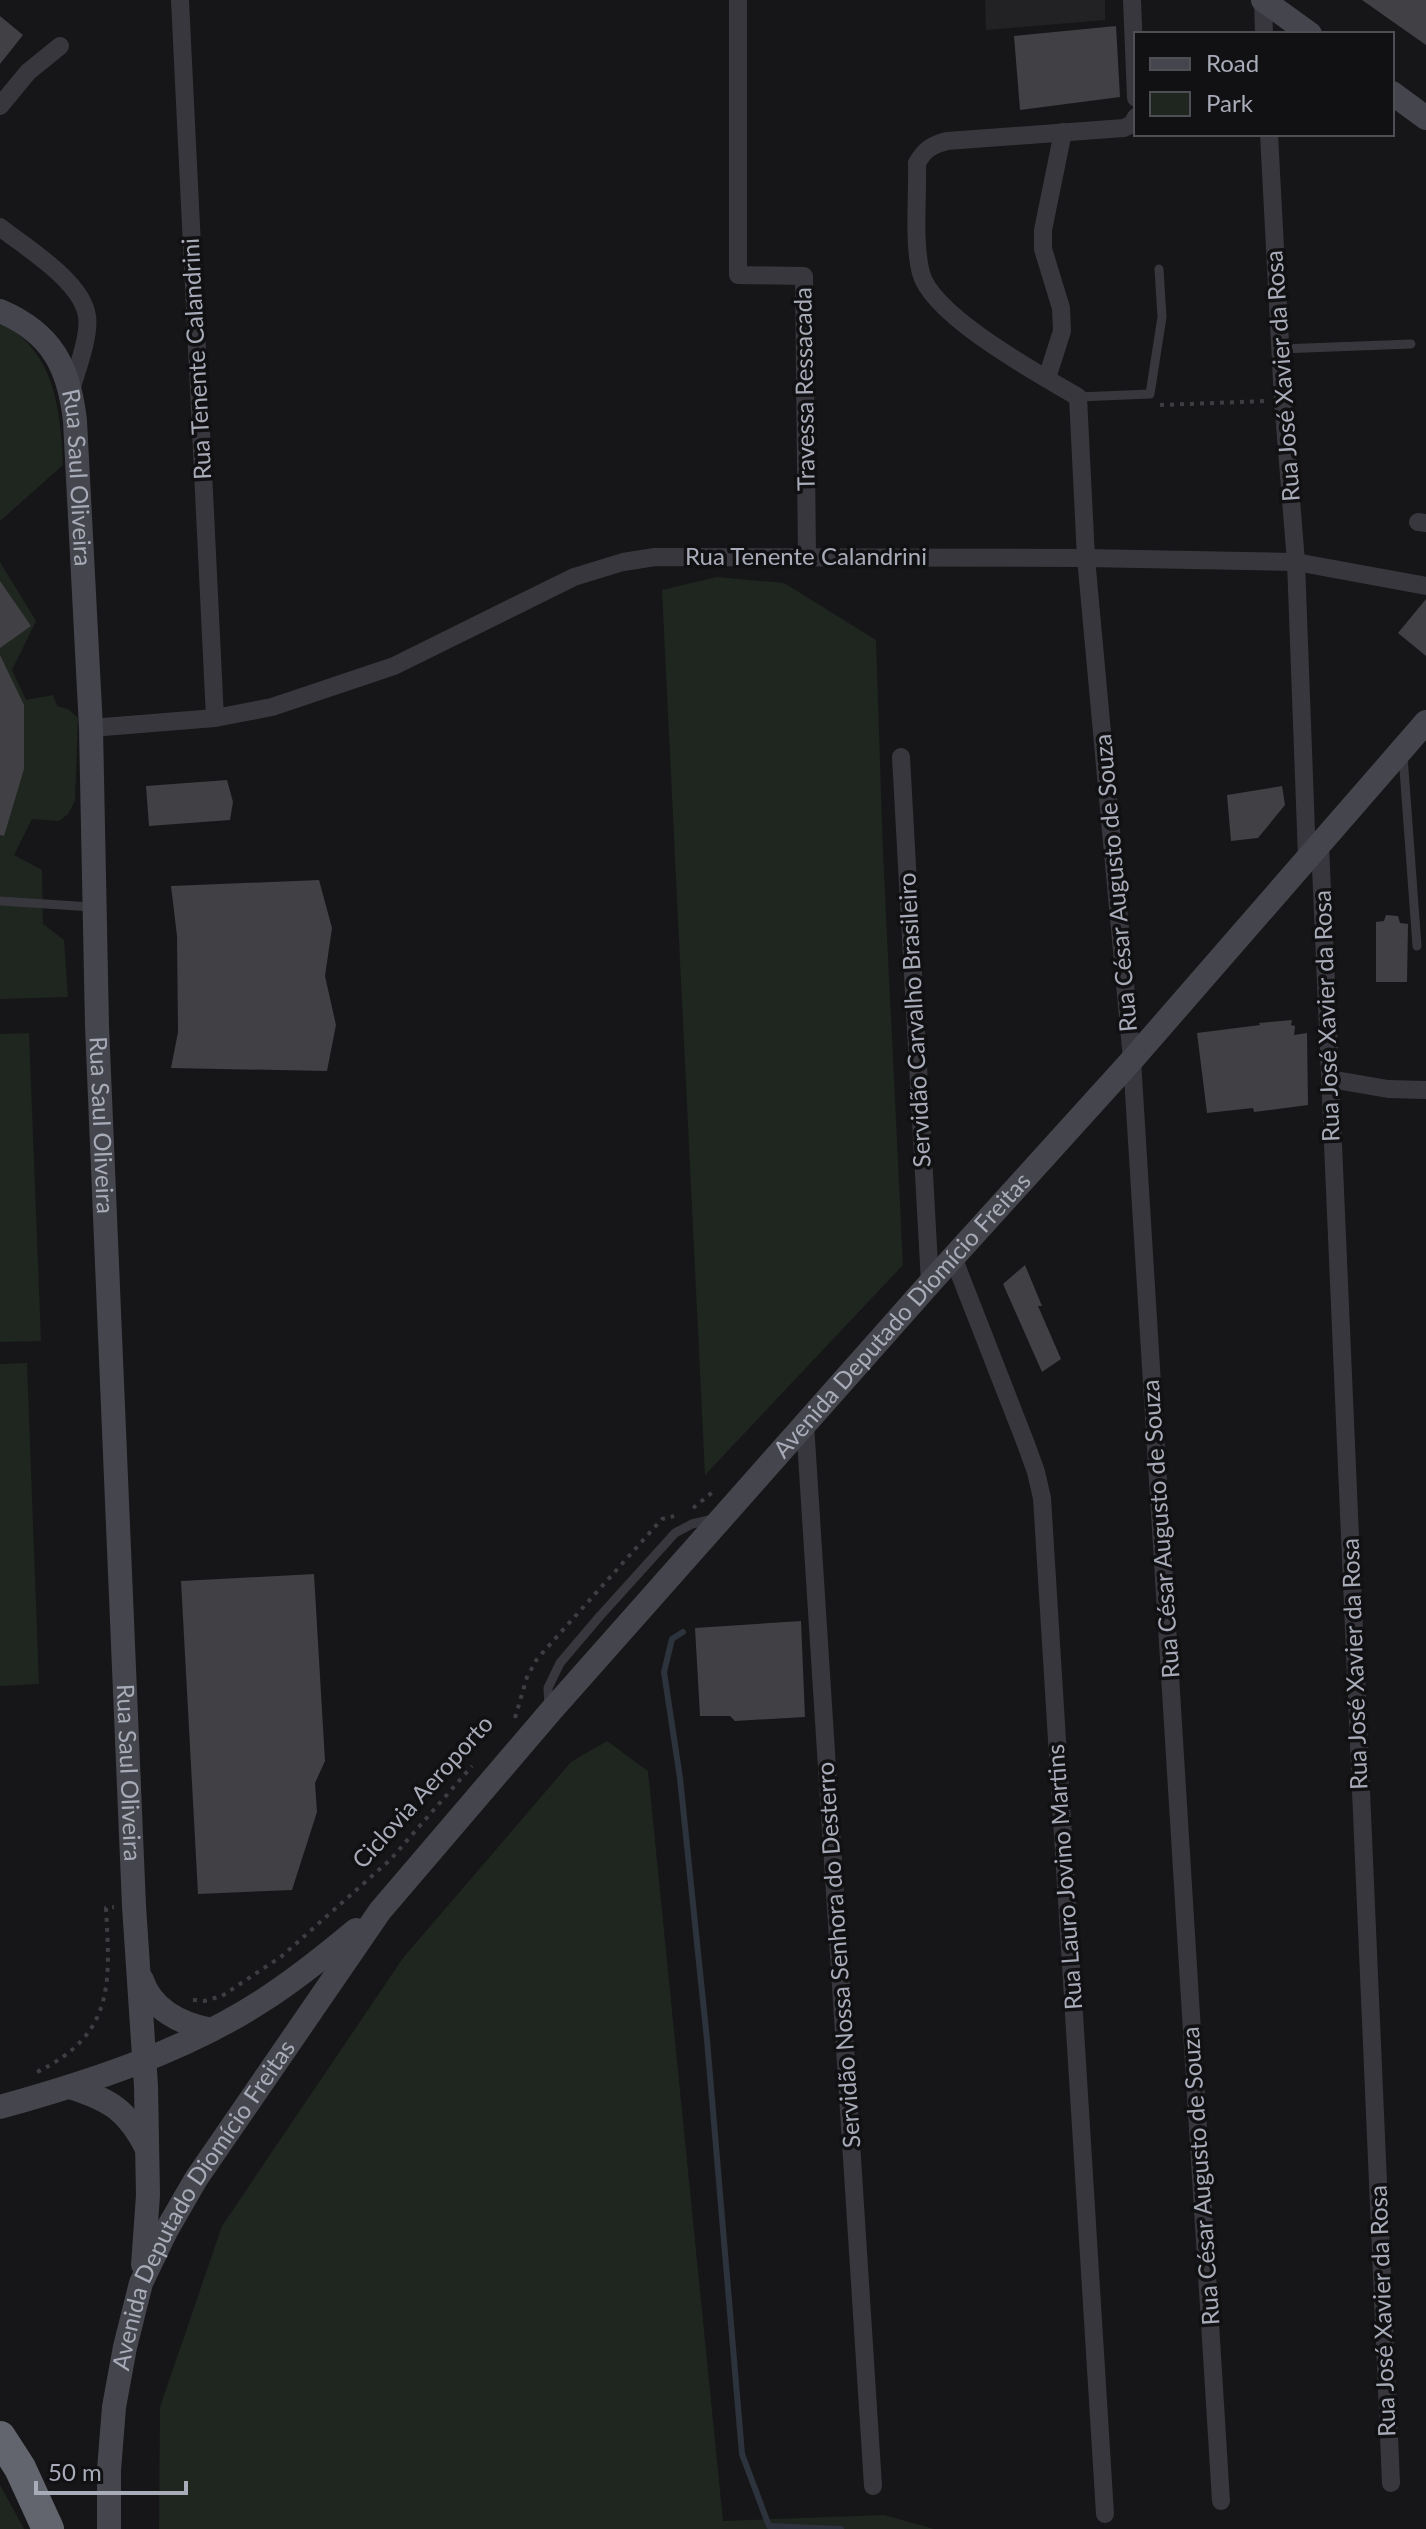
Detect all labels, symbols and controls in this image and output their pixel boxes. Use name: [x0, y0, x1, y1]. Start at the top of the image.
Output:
legend: [1134, 32, 1394, 136]
text: Road: [1206, 48, 1259, 77]
text: Park: [1206, 88, 1254, 117]
street label: Rua Tenente Calandrini: [175, 238, 216, 481]
street label: Rua José Xavier da Rosa: [1258, 250, 1305, 503]
street label: Travessa Ressacada: [787, 287, 820, 491]
street label: Rua Saul Oliveira: [57, 386, 99, 567]
street label: Rua Tenente Calandrini: [685, 541, 927, 570]
street label: Rua César Augusto de Souza: [1087, 733, 1142, 1033]
street label: Servidão Carvalho Brasileiro: [891, 872, 936, 1168]
street label: Rua José Xavier da Rosa: [1307, 890, 1344, 1142]
street label: Rua Saul Oliveira: [84, 1036, 121, 1214]
street label: Avenida Deputado Diomício Freitas: [766, 1166, 1036, 1463]
street label: Rua César Augusto de Souza: [1135, 1379, 1184, 1679]
street label: Rua José Xavier da Rosa: [1335, 1538, 1372, 1790]
street label: Rua Saul Oliveira: [112, 1683, 148, 1862]
street label: Ciclovia Aeroporto: [346, 1708, 498, 1874]
street label: Rua Lauro Jovino Martins: [1040, 1743, 1087, 2011]
street label: Servidão Nossa Senhora do Desterro: [810, 1761, 865, 2149]
street label: Rua César Augusto de Souza: [1175, 2026, 1224, 2326]
street label: Avenida Deputado Diomício Freitas: [105, 2034, 300, 2372]
street label: Rua José Xavier da Rosa: [1363, 2185, 1400, 2437]
scale bar: [36, 2445, 186, 2495]
text: 50 m: [48, 2457, 102, 2486]

